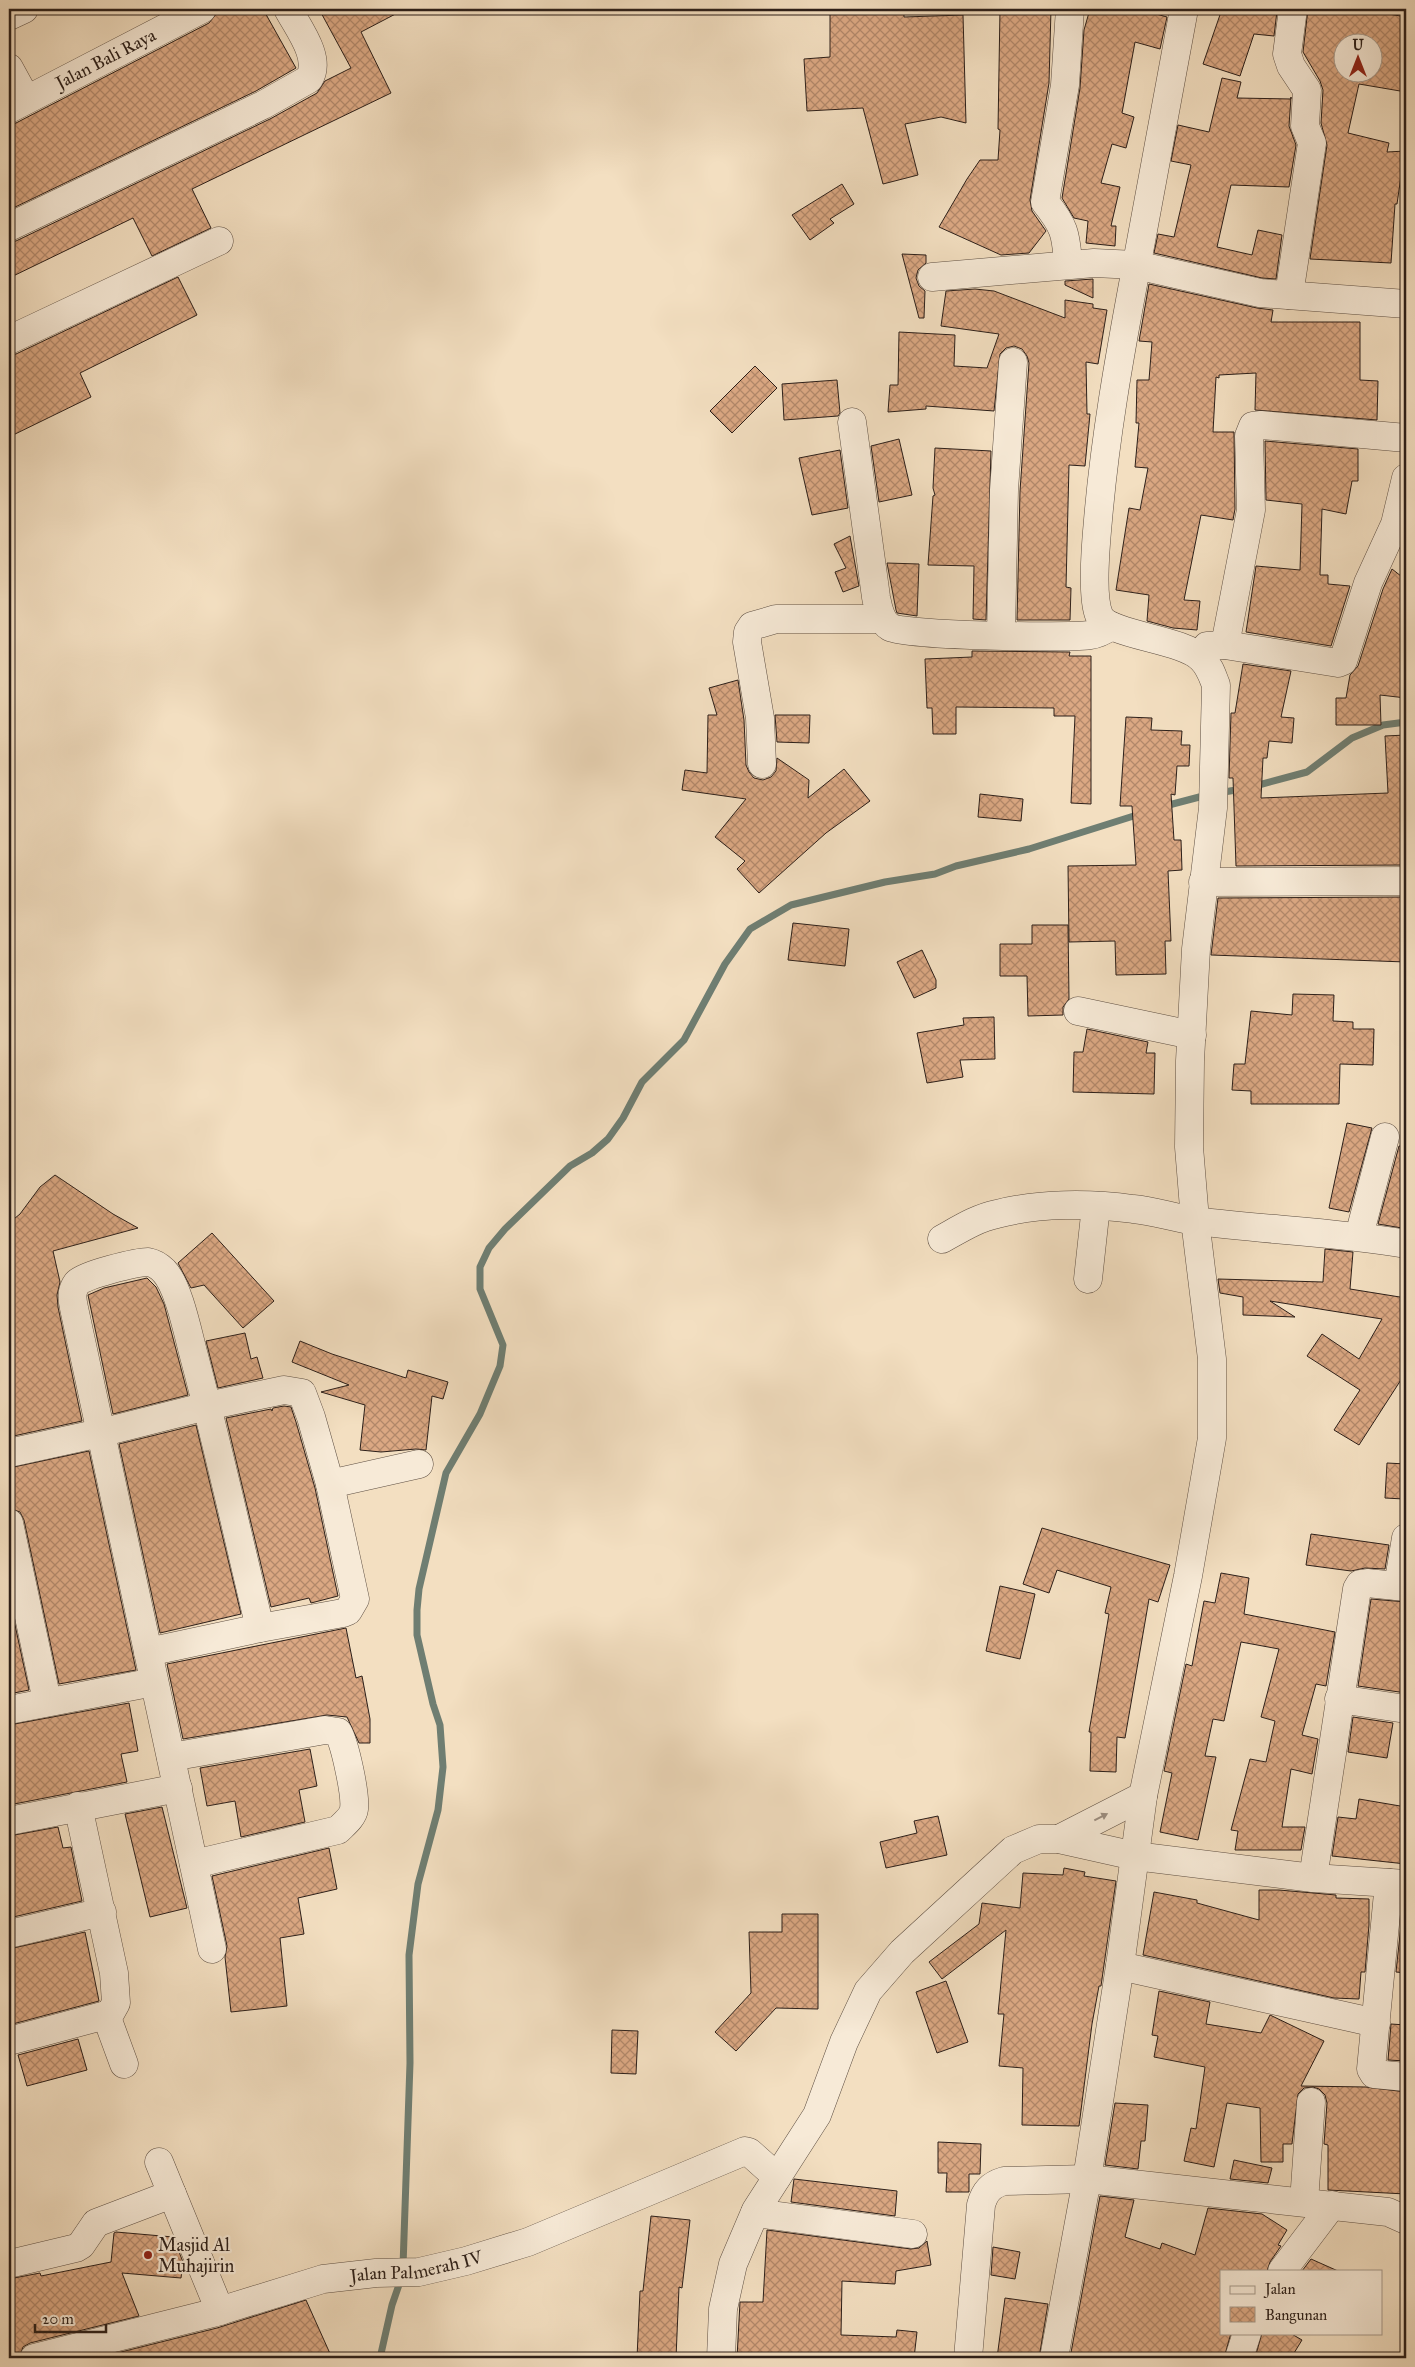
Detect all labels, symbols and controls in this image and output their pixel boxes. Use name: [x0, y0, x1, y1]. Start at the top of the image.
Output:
street label: Jalan Bali Raya: [50, 24, 160, 96]
north arrow: [1332, 32, 1382, 82]
text: U: [1352, 37, 1364, 54]
one-way arrow: [1094, 1813, 1108, 1821]
place label: Masjid Al Muhajirin: [158, 2234, 235, 2277]
street label: Jalan Palmerah IV: [347, 2245, 487, 2288]
marker: Masjid Al Muhajirin: [142, 2249, 154, 2261]
legend: [1220, 2270, 1382, 2334]
text: Jalan: [1263, 2280, 1296, 2299]
scale bar: [35, 2302, 106, 2334]
text: Bangunan: [1265, 2306, 1327, 2324]
text: 20 m: [42, 2310, 74, 2328]

